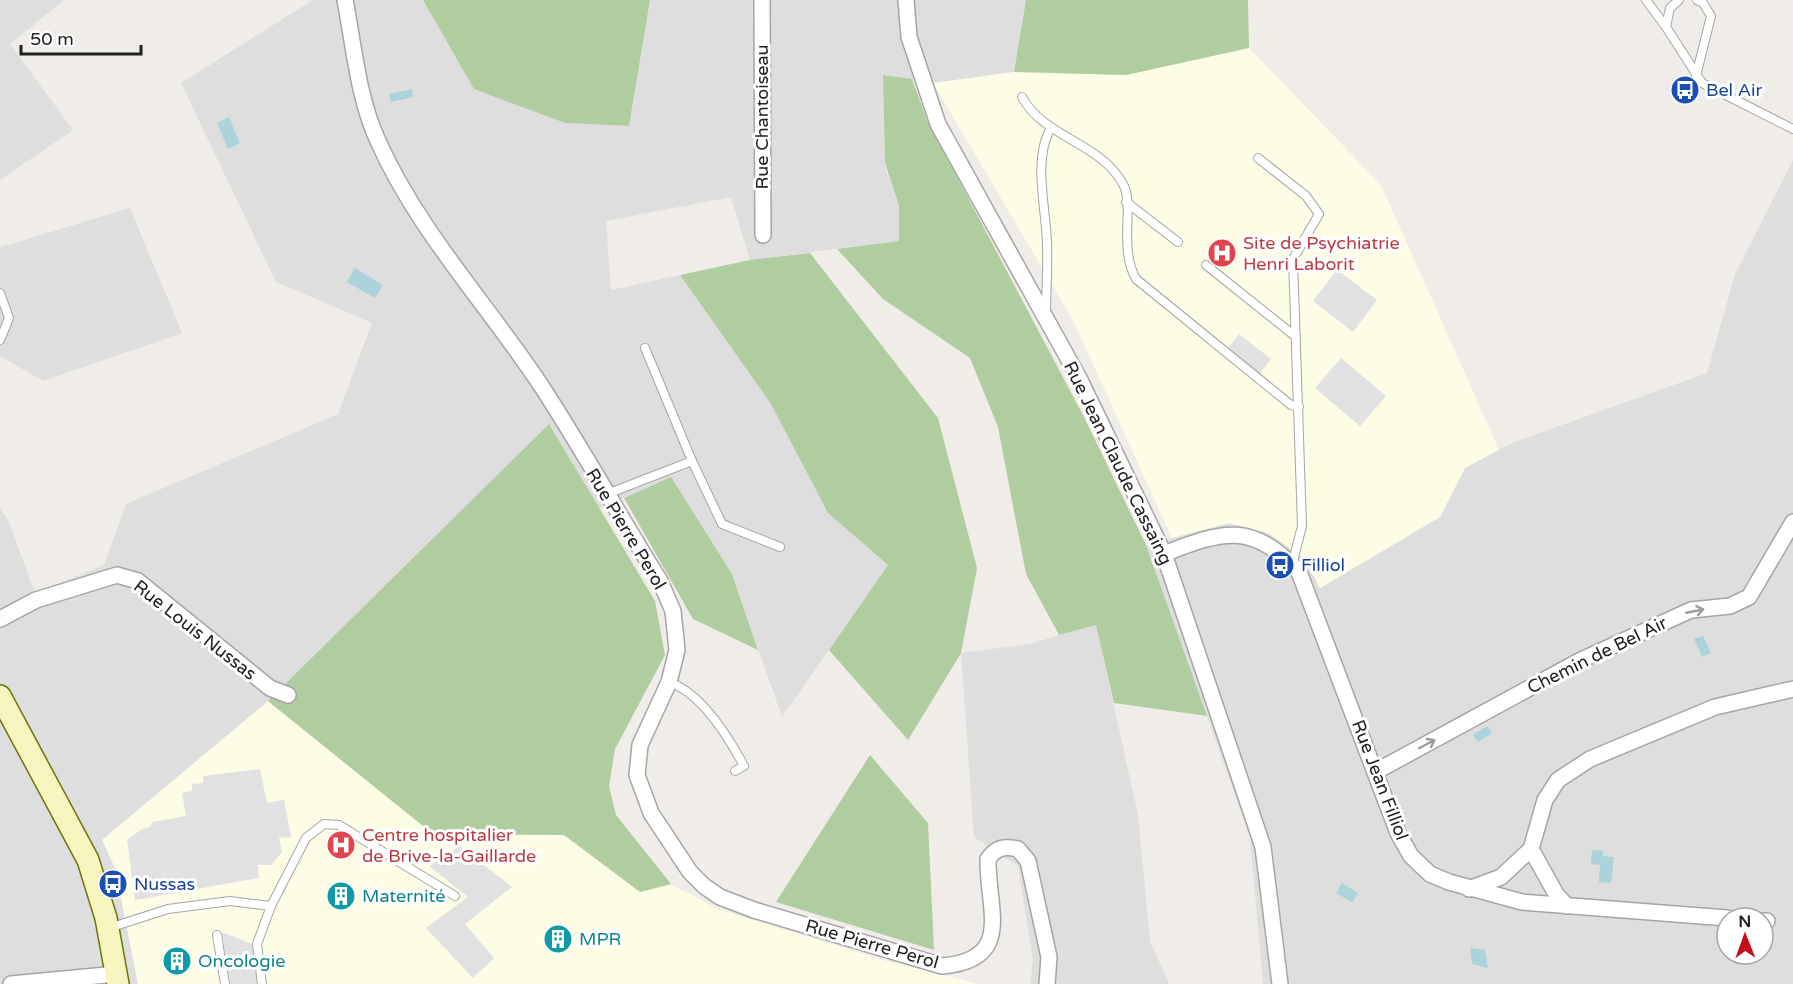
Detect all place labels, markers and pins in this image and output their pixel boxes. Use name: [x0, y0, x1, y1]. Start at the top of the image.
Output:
bus stop icon: Bel Air: [1669, 74, 1701, 106]
place label: Bel Air: [1706, 79, 1763, 101]
place label: Site de Psychiatrie Henri Laborit: [1243, 232, 1400, 275]
hospital icon: Site de Psychiatrie Henri Laborit: [1206, 237, 1238, 269]
bus stop icon: Filliol: [1264, 549, 1296, 581]
place label: Filliol: [1301, 554, 1345, 576]
place label: Centre hospitalier de Brive-la-Gaillarde: [362, 824, 536, 867]
hospital icon: Centre hospitalier de Brive-la-Gaillarde: [325, 829, 357, 861]
bus stop icon: Nussas: [97, 868, 129, 900]
place label: Nussas: [134, 873, 195, 895]
building icon: Maternité: [325, 880, 357, 912]
place label: Maternité: [362, 885, 446, 907]
building icon: MPR: [542, 923, 574, 955]
place label: MPR: [579, 928, 621, 950]
building icon: Oncologie: [161, 945, 193, 977]
place label: Oncologie: [198, 950, 285, 972]

